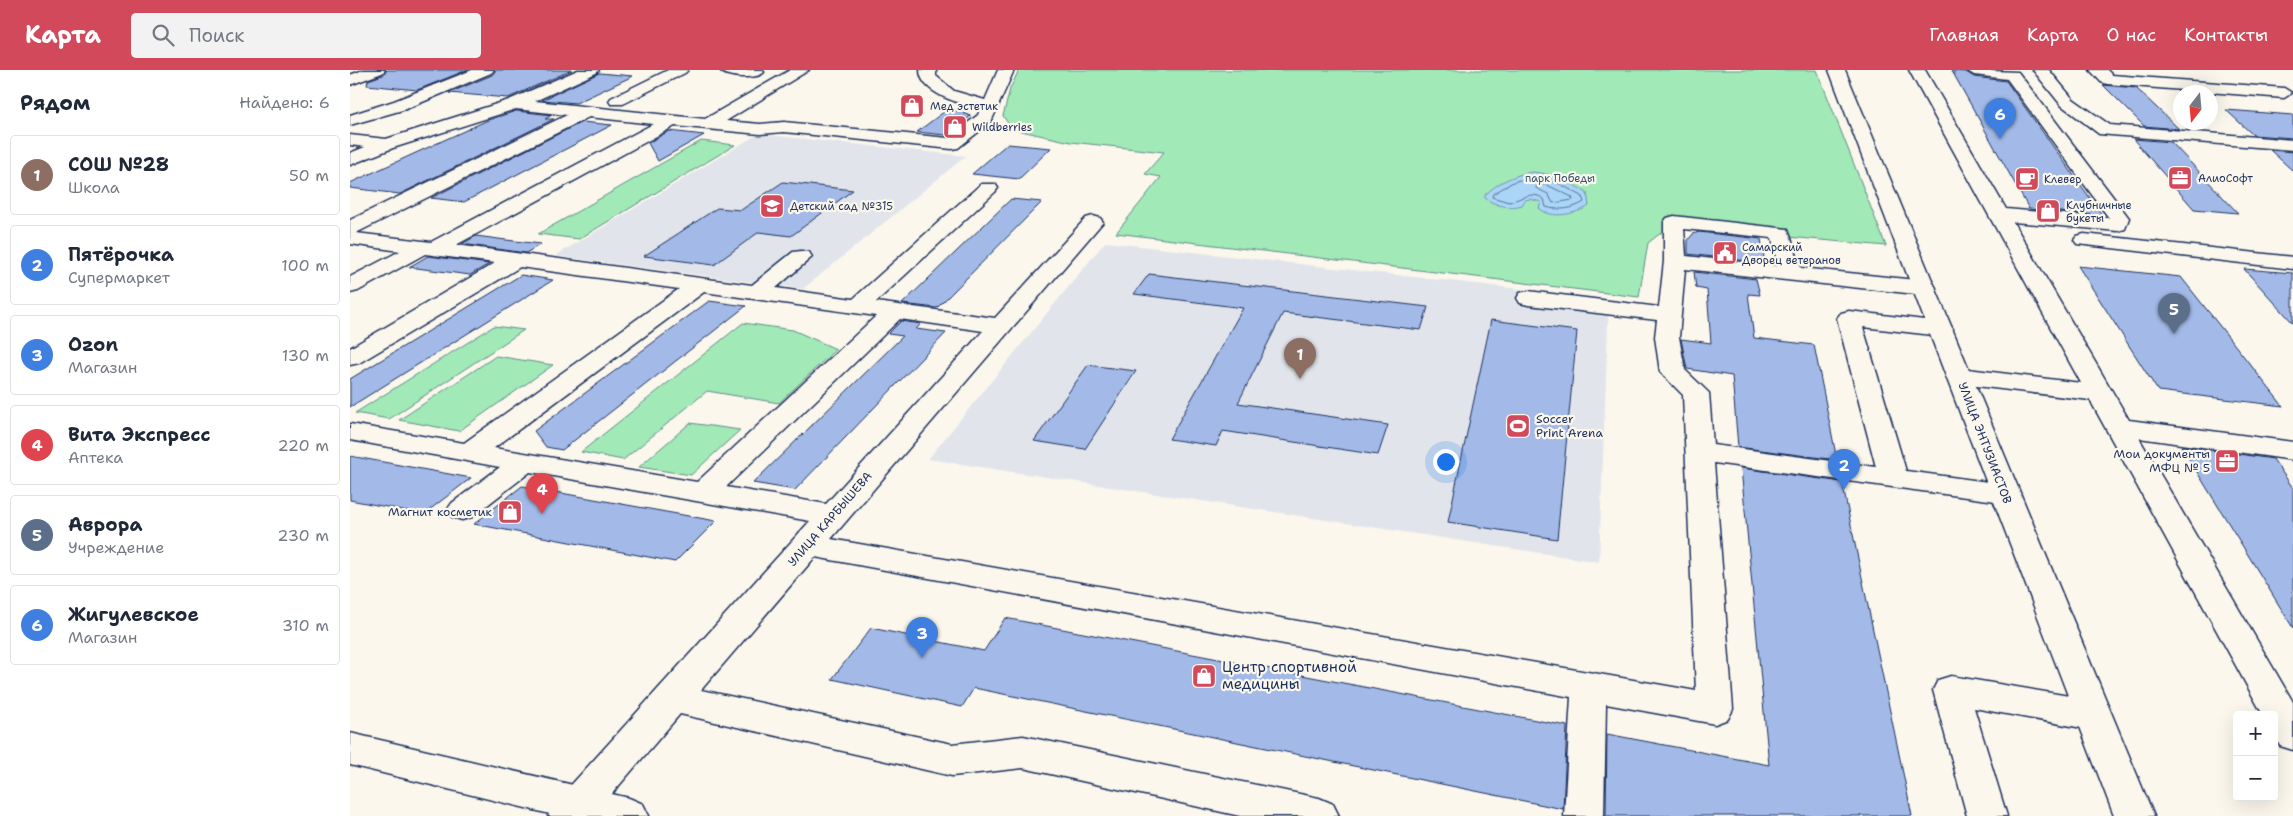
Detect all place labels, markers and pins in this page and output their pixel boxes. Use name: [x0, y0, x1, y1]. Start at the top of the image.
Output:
shop icon: Мед эстетик: [899, 93, 925, 119]
pin: 6: [1984, 98, 2016, 139]
place label: Мед эстетик: [930, 99, 998, 114]
shop icon: Wildberries: [942, 114, 968, 140]
place label: Wildberries: [972, 120, 1032, 135]
office icon: АлиоСофт: [2167, 165, 2193, 191]
cafe icon: Клевер: [2014, 166, 2040, 192]
place label: АлиоСофт: [2198, 171, 2253, 186]
place label: Клевер: [2044, 172, 2082, 187]
school or university icon: Детский сад №315: [759, 193, 785, 219]
shop icon: Клубничные букеты: [2035, 198, 2061, 224]
place label: Клубничные букеты: [2066, 198, 2132, 226]
place label: Детский сад №315: [790, 199, 893, 214]
public building icon: Самарский Дворец ветеранов: [1712, 240, 1738, 266]
place label: Самарский Дворец ветеранов: [1742, 240, 1841, 268]
pin: 5: [2158, 293, 2190, 334]
pin: 1: [1284, 338, 1316, 379]
place label: Soccer Print Arena: [1536, 411, 1603, 441]
sports icon: Soccer Print Arena: [1505, 413, 1531, 439]
place label: Мои документы МФЦ № 5: [2114, 446, 2210, 476]
office icon: Мои документы МФЦ № 5: [2214, 448, 2240, 474]
pin: 2: [1828, 449, 1860, 490]
pin: 4: [526, 473, 558, 514]
shop icon: Магнит косметик: [497, 499, 523, 525]
place label: Магнит косметик: [388, 504, 493, 520]
pin: 3: [906, 617, 938, 658]
place label: Центр спортивной медицины: [1222, 657, 1357, 694]
shop icon: Центр спортивной медицины: [1191, 663, 1217, 689]

